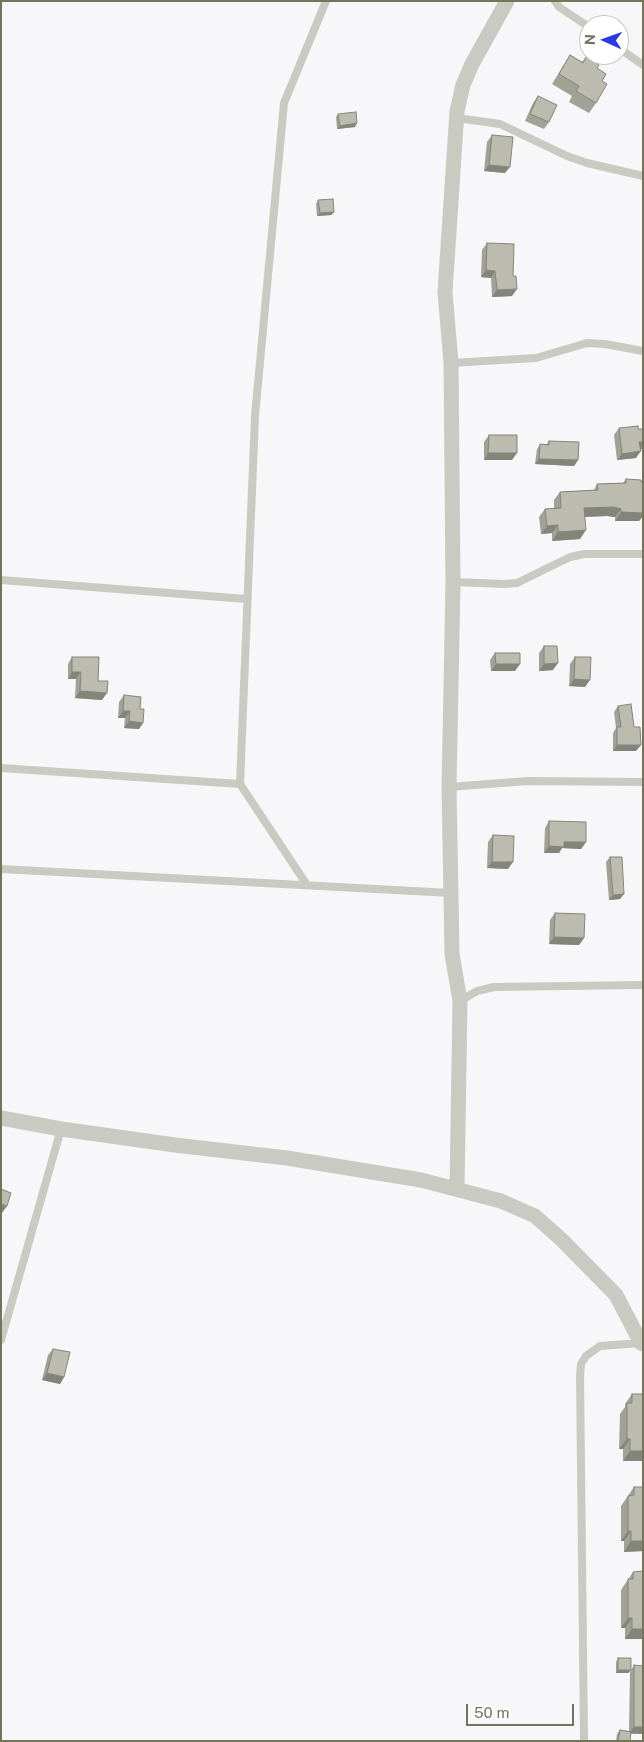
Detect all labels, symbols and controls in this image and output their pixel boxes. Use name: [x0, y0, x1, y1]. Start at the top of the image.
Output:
north arrow: [579, 15, 629, 65]
text: N: [582, 34, 598, 45]
scale bar: [469, 1694, 576, 1726]
text: 50 m: [474, 1704, 509, 1721]

